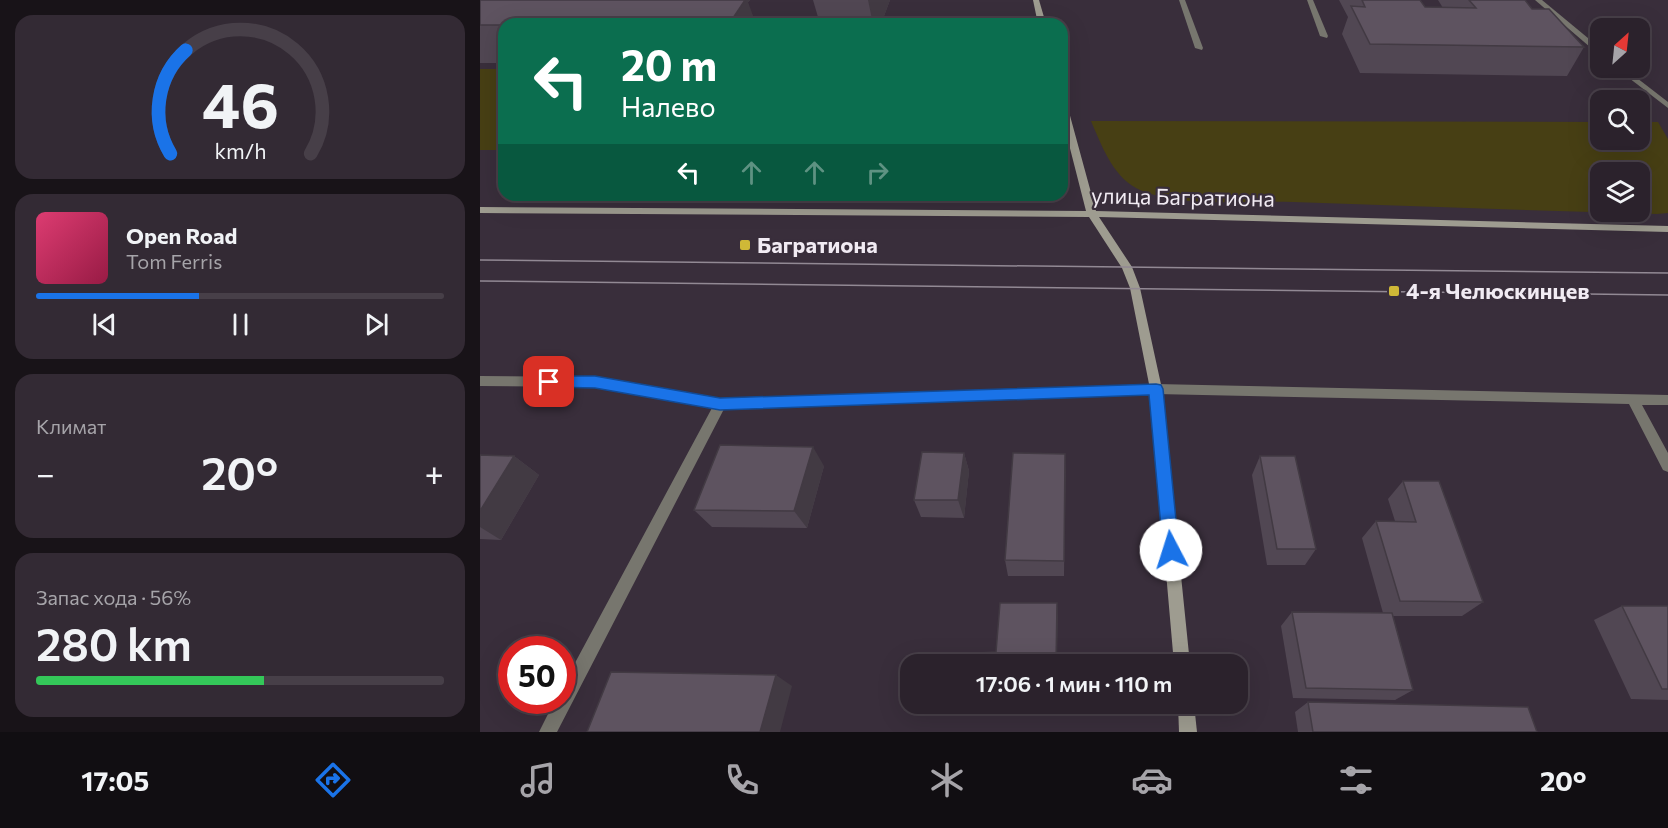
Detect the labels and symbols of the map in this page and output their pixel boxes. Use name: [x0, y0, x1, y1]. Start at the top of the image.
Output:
north arrow: [1590, 18, 1650, 78]
street label: улица Багратиона: [1091, 181, 1275, 212]
place label: Багратиона: [757, 231, 878, 258]
marker: Багратиона: [738, 238, 752, 252]
place label: 4-я Челюскинцев: [1406, 277, 1589, 304]
marker: 4-я Челюскинцев: [1387, 284, 1401, 298]
pin: [523, 356, 574, 407]
position arrow: [1139, 518, 1203, 582]
speed limit sign: 50: [498, 636, 576, 714]

